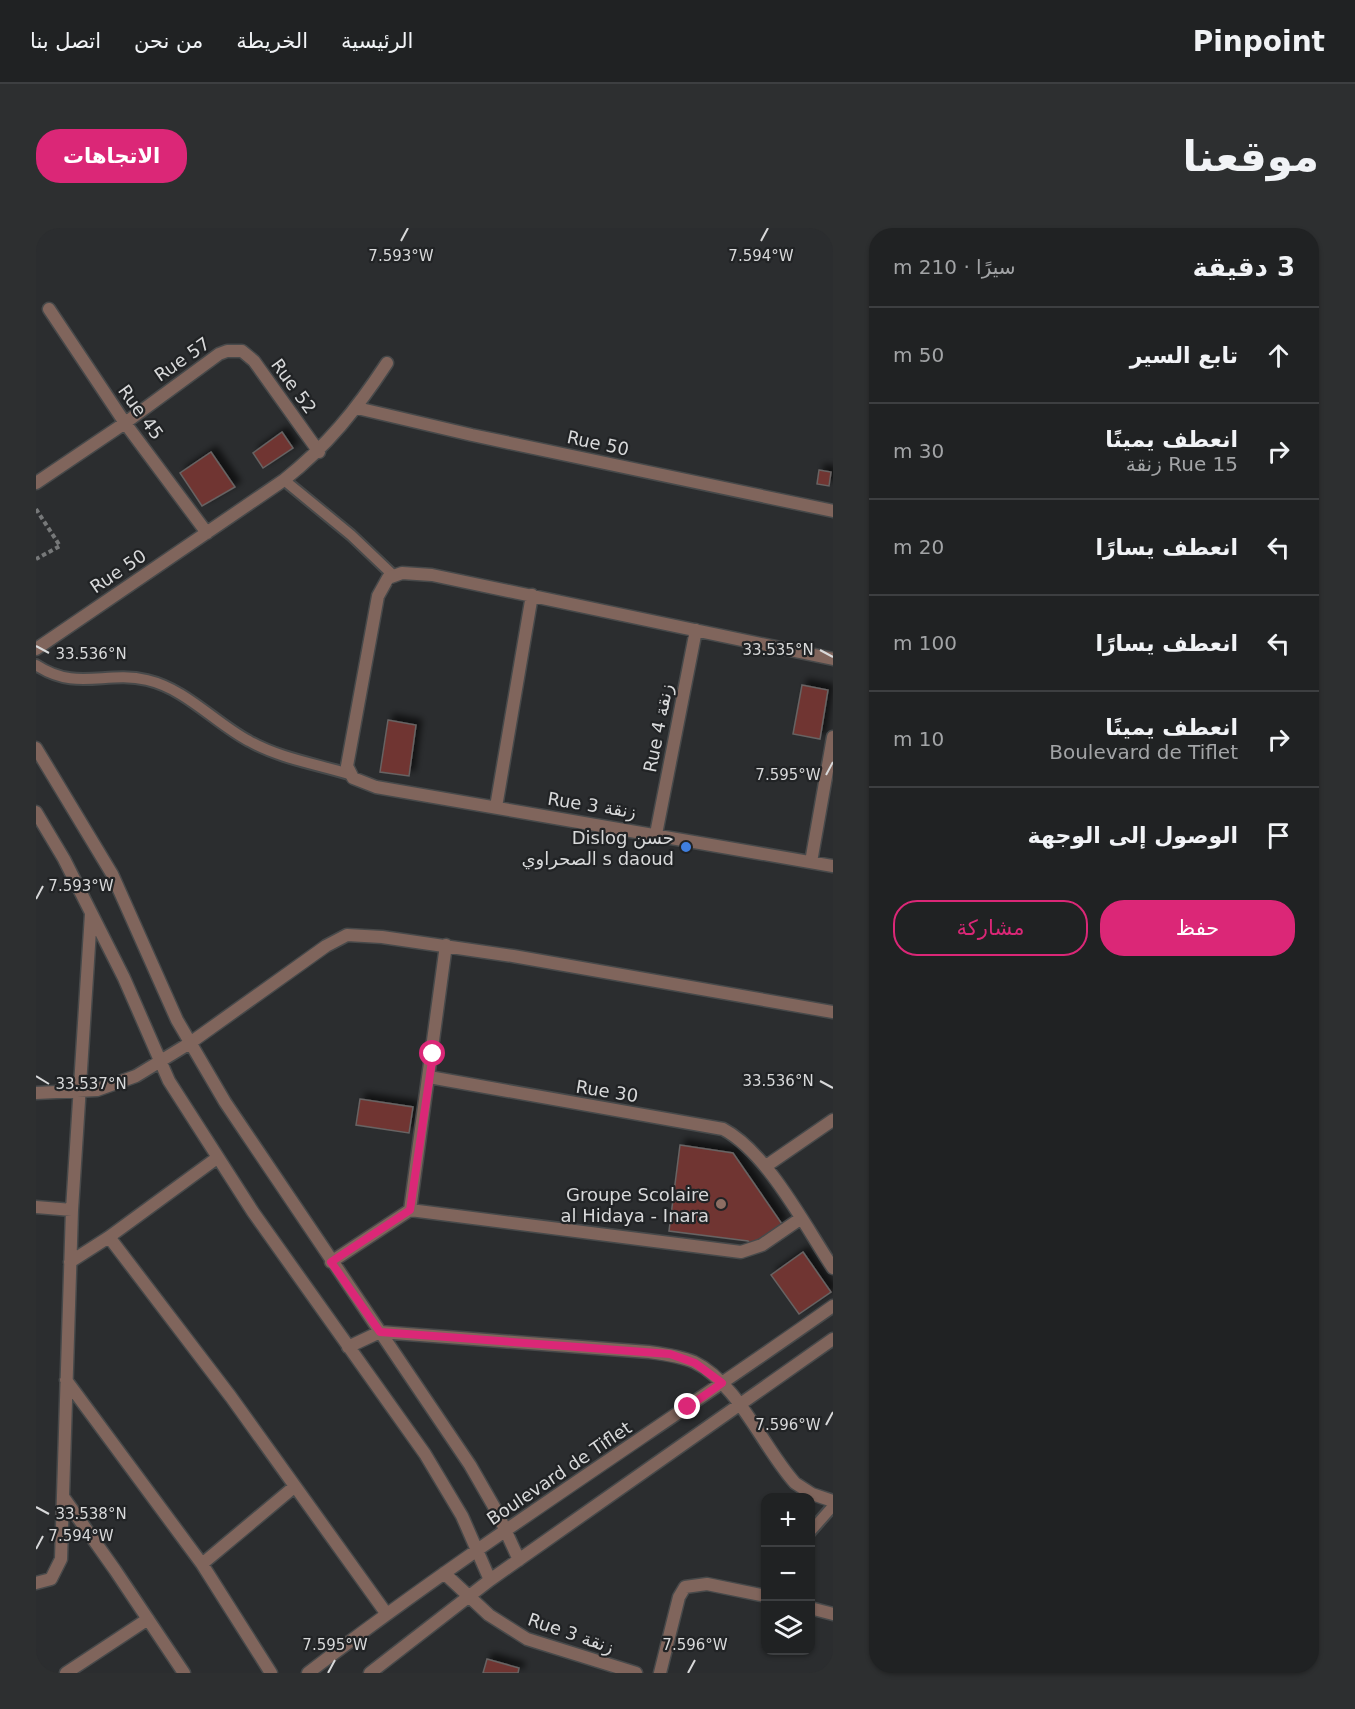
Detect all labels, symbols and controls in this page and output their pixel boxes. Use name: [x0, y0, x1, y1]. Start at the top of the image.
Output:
text: Pinpoint: [1193, 25, 1325, 58]
text: اتصل بنا: [30, 29, 101, 53]
text: من نحن: [134, 29, 203, 53]
text: الخريطة: [236, 29, 308, 53]
text: الرئيسية: [341, 29, 413, 53]
button: الاتجاهات: [36, 129, 187, 183]
text: موقعنا: [1183, 132, 1319, 181]
text: 7.593°W: [368, 247, 434, 265]
text: 7.594°W: [728, 247, 794, 265]
text: 3 دقيقة: [1192, 252, 1295, 282]
text: سيرًا · 210 m: [893, 255, 1016, 279]
street label: Rue 57: [150, 332, 214, 386]
icon: ahead: [1262, 339, 1295, 372]
text: 50 m: [893, 343, 944, 367]
text: تابع السير: [1130, 343, 1238, 368]
street label: Rue 52: [267, 354, 321, 418]
street label: Rue 45: [114, 380, 168, 444]
street label: Rue 50: [565, 426, 631, 460]
text: انعطف يمينًا: [1105, 427, 1238, 452]
icon: right: [1262, 435, 1295, 468]
text: 30 m: [893, 439, 944, 463]
text: Rue 15 زنقة: [1126, 452, 1238, 476]
icon: left: [1262, 531, 1295, 564]
text: 20 m: [893, 535, 944, 559]
text: انعطف يسارًا: [1095, 535, 1238, 560]
street label: Rue 50: [86, 545, 150, 597]
icon: left: [1262, 627, 1295, 660]
text: 100 m: [893, 631, 957, 655]
text: انعطف يسارًا: [1095, 631, 1238, 656]
text: 33.535°N: [742, 641, 814, 659]
text: 33.536°N: [55, 645, 127, 663]
street label: Rue 4 زنقة: [639, 682, 677, 774]
text: انعطف يمينًا: [1105, 715, 1238, 740]
icon: right: [1262, 723, 1295, 756]
text: 10 m: [893, 727, 944, 751]
text: Boulevard de Tiflet: [1049, 740, 1238, 764]
text: 7.595°W: [755, 766, 821, 784]
street label: Rue 3 زنقة: [546, 788, 638, 822]
icon: arrive: [1262, 819, 1295, 852]
text: الوصول إلى الوجهة: [1028, 823, 1238, 848]
place label: Dislog حسن الصحراوي s daoud: [521, 827, 674, 870]
marker: Dislog حسن الصحراوي s daoud: [679, 840, 693, 854]
text: 7.593°W: [48, 877, 114, 895]
button: مشاركة: [893, 900, 1088, 956]
button: حفظ: [1100, 900, 1295, 956]
route start: [419, 1040, 445, 1066]
text: 33.536°N: [742, 1072, 814, 1090]
text: 33.537°N: [55, 1075, 127, 1093]
street label: Rue 30: [574, 1076, 640, 1106]
place label: Groupe Scolaire al Hidaya - Inara: [560, 1184, 709, 1226]
marker: Groupe Scolaire al Hidaya - Inara: [714, 1197, 728, 1211]
route end: [674, 1393, 700, 1419]
text: 7.596°W: [755, 1416, 821, 1434]
street label: Boulevard de Tiflet: [483, 1417, 635, 1529]
map controls: [761, 1493, 815, 1655]
button: +: [761, 1493, 815, 1547]
text: 33.538°N: [55, 1505, 127, 1523]
text: 7.594°W: [48, 1527, 114, 1545]
button: −: [761, 1547, 815, 1601]
button: layers: [761, 1601, 815, 1655]
street label: Rue 3 زنقة: [525, 1608, 617, 1658]
text: 7.595°W: [302, 1636, 368, 1654]
text: 7.596°W: [662, 1636, 728, 1654]

